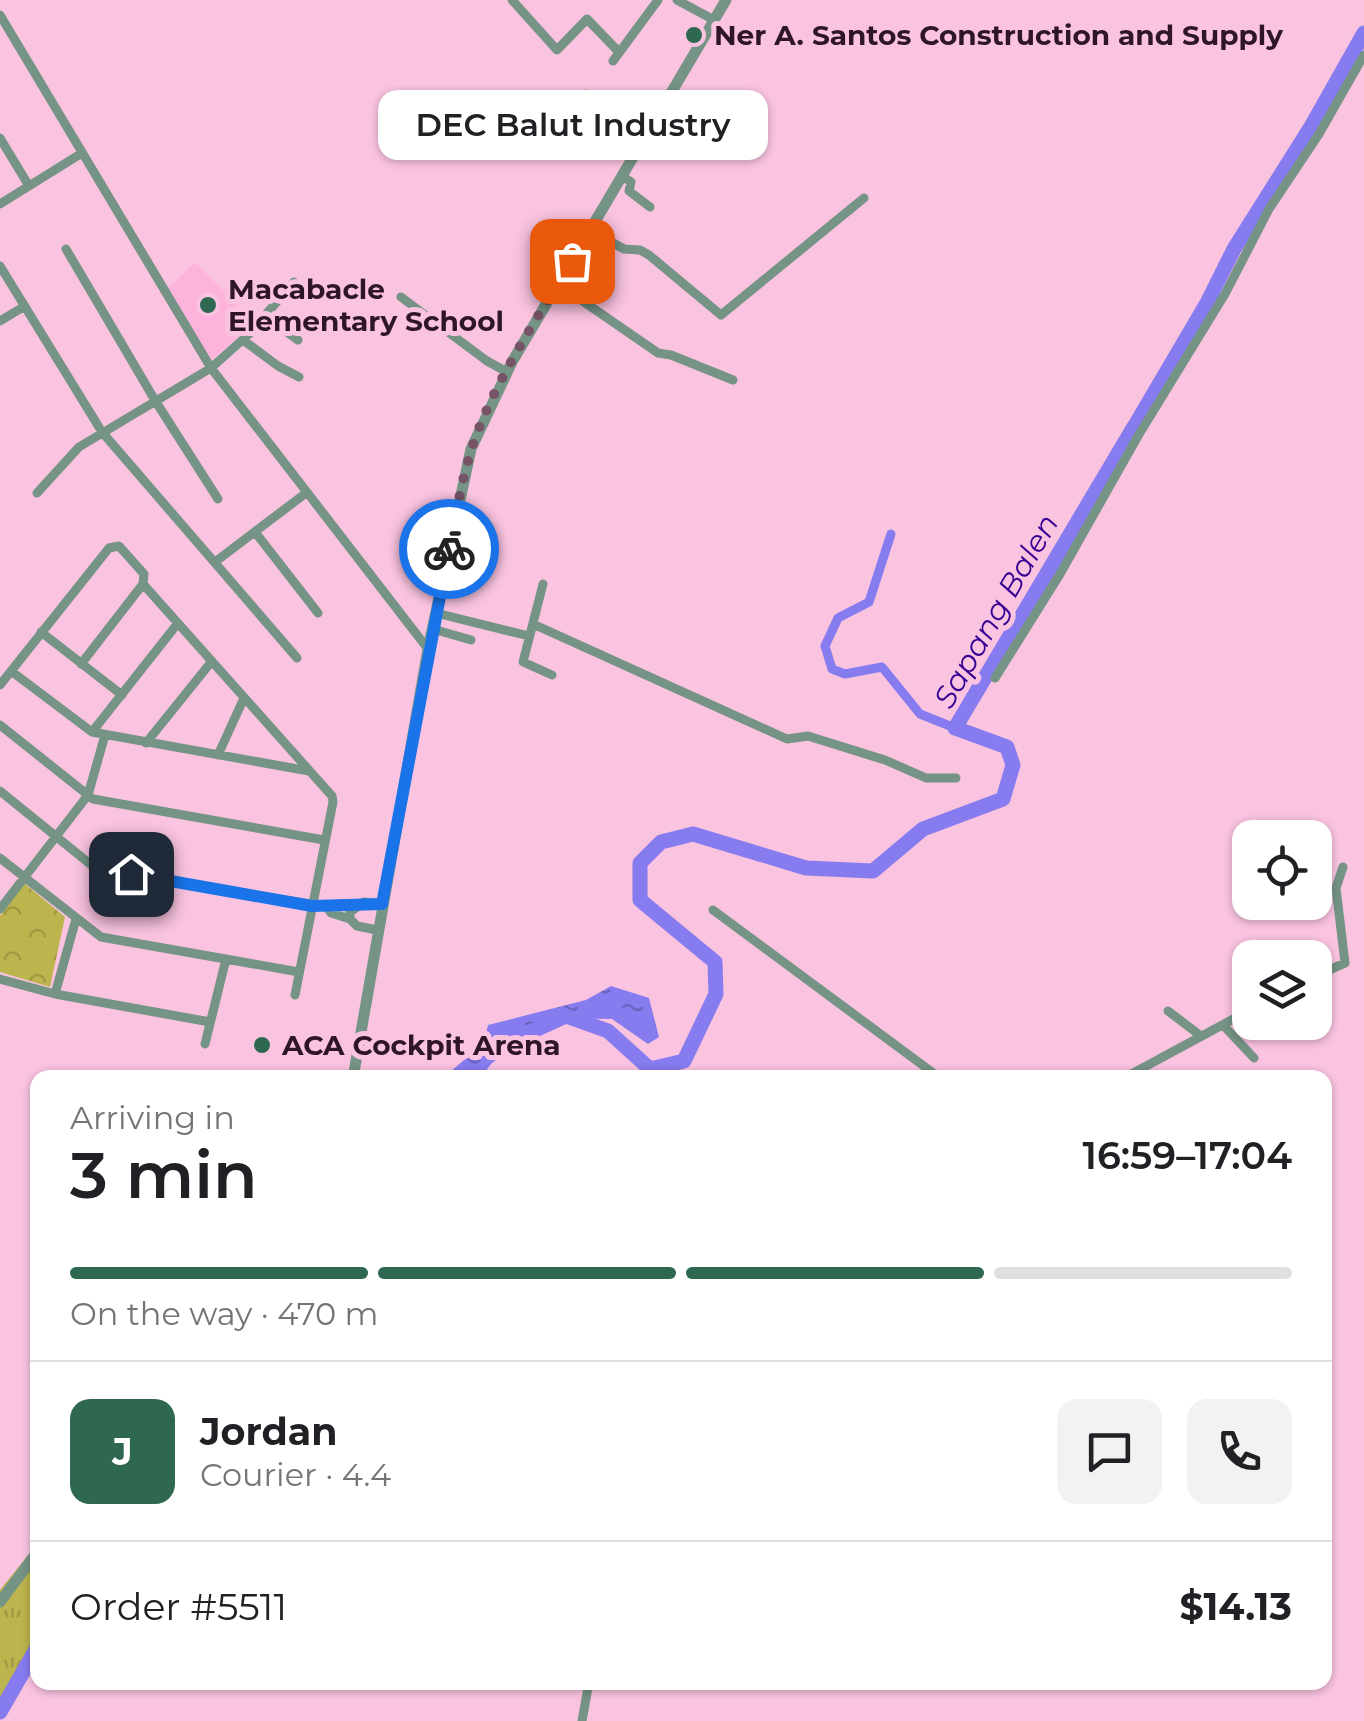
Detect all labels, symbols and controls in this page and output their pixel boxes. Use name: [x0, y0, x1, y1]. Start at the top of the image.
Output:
place label: Ner A. Santos Construction and Supply: [714, 18, 1283, 52]
marker: Ner A. Santos Construction and Supply: [683, 24, 705, 46]
callout: DEC Balut Industry: [377, 91, 767, 161]
text: DEC Balut Industry: [416, 105, 730, 144]
pin: [530, 219, 615, 304]
icon: bag: [545, 234, 600, 289]
place label: Macabacle Elementary School: [228, 272, 504, 338]
marker: Macabacle Elementary School: [197, 294, 219, 316]
courier: [399, 499, 499, 599]
water label: Sapang Balen: [926, 508, 1066, 714]
icon: bike: [422, 522, 477, 577]
map controls: [1232, 820, 1332, 1040]
button: locate: [1232, 820, 1332, 920]
pin: [89, 832, 174, 917]
icon: home: [104, 847, 159, 902]
button: layers: [1232, 940, 1332, 1040]
place label: ACA Cockpit Arena: [281, 1028, 561, 1062]
marker: ACA Cockpit Arena: [251, 1034, 273, 1056]
text: Arriving in: [70, 1098, 235, 1137]
text: 16:59–17:04: [1082, 1132, 1292, 1179]
text: 3 min: [70, 1135, 258, 1214]
text: On the way · 470 m: [70, 1294, 378, 1333]
button: chat: [1057, 1399, 1162, 1504]
button: phone: [1187, 1399, 1292, 1504]
text: Jordan: [200, 1408, 338, 1455]
text: J: [112, 1428, 133, 1475]
text: Courier · 4.4: [200, 1455, 391, 1494]
text: Order #5511: [70, 1583, 287, 1630]
text: $14.13: [1180, 1583, 1292, 1630]

